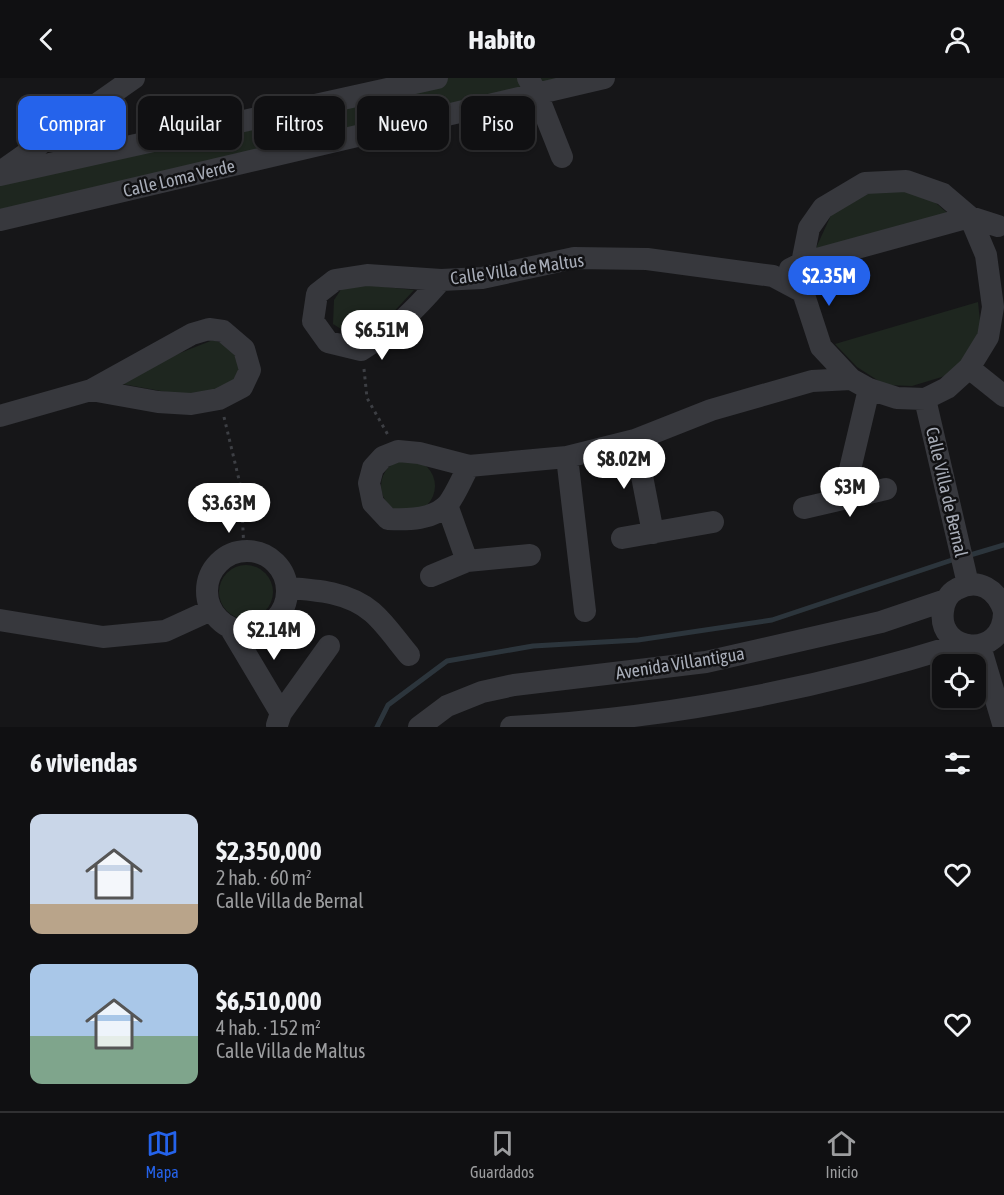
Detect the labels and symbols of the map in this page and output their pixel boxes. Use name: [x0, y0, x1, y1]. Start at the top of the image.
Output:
street label: Calle Loma Verde: [121, 155, 237, 201]
street label: Calle Villa de Maltus: [449, 249, 585, 289]
pin: $2.35M: [780, 256, 878, 307]
pin: $6.51M: [333, 310, 431, 361]
street label: Calle Villa de Bernal: [922, 425, 972, 559]
pin: $8.02M: [575, 439, 673, 490]
pin: $3M: [821, 467, 879, 518]
pin: $3.63M: [180, 483, 278, 534]
pin: $2.14M: [225, 610, 323, 661]
street label: Avenida Villantigua: [614, 642, 746, 684]

